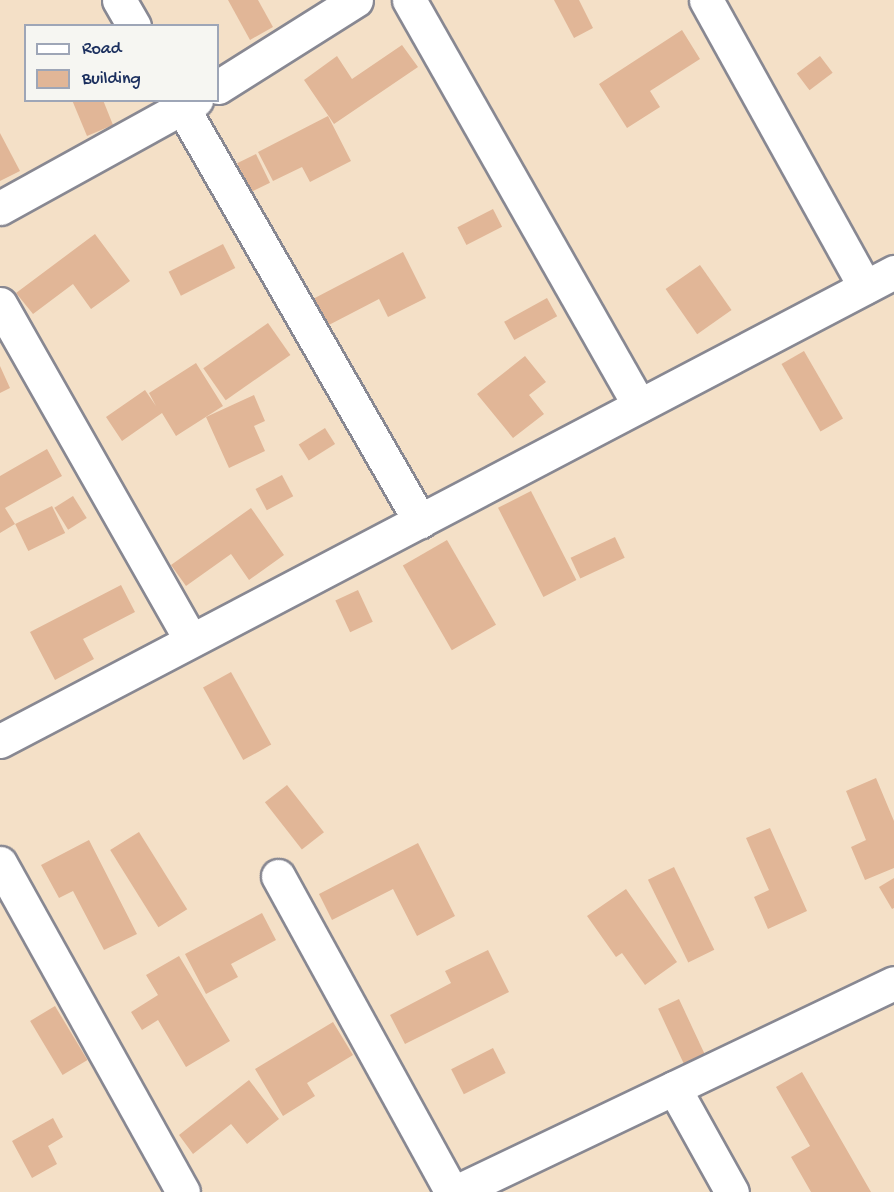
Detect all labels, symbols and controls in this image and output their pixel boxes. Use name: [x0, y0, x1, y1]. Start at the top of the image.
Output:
legend: [24, 24, 219, 102]
text: Road: [82, 39, 121, 60]
text: Building: [82, 69, 141, 90]

